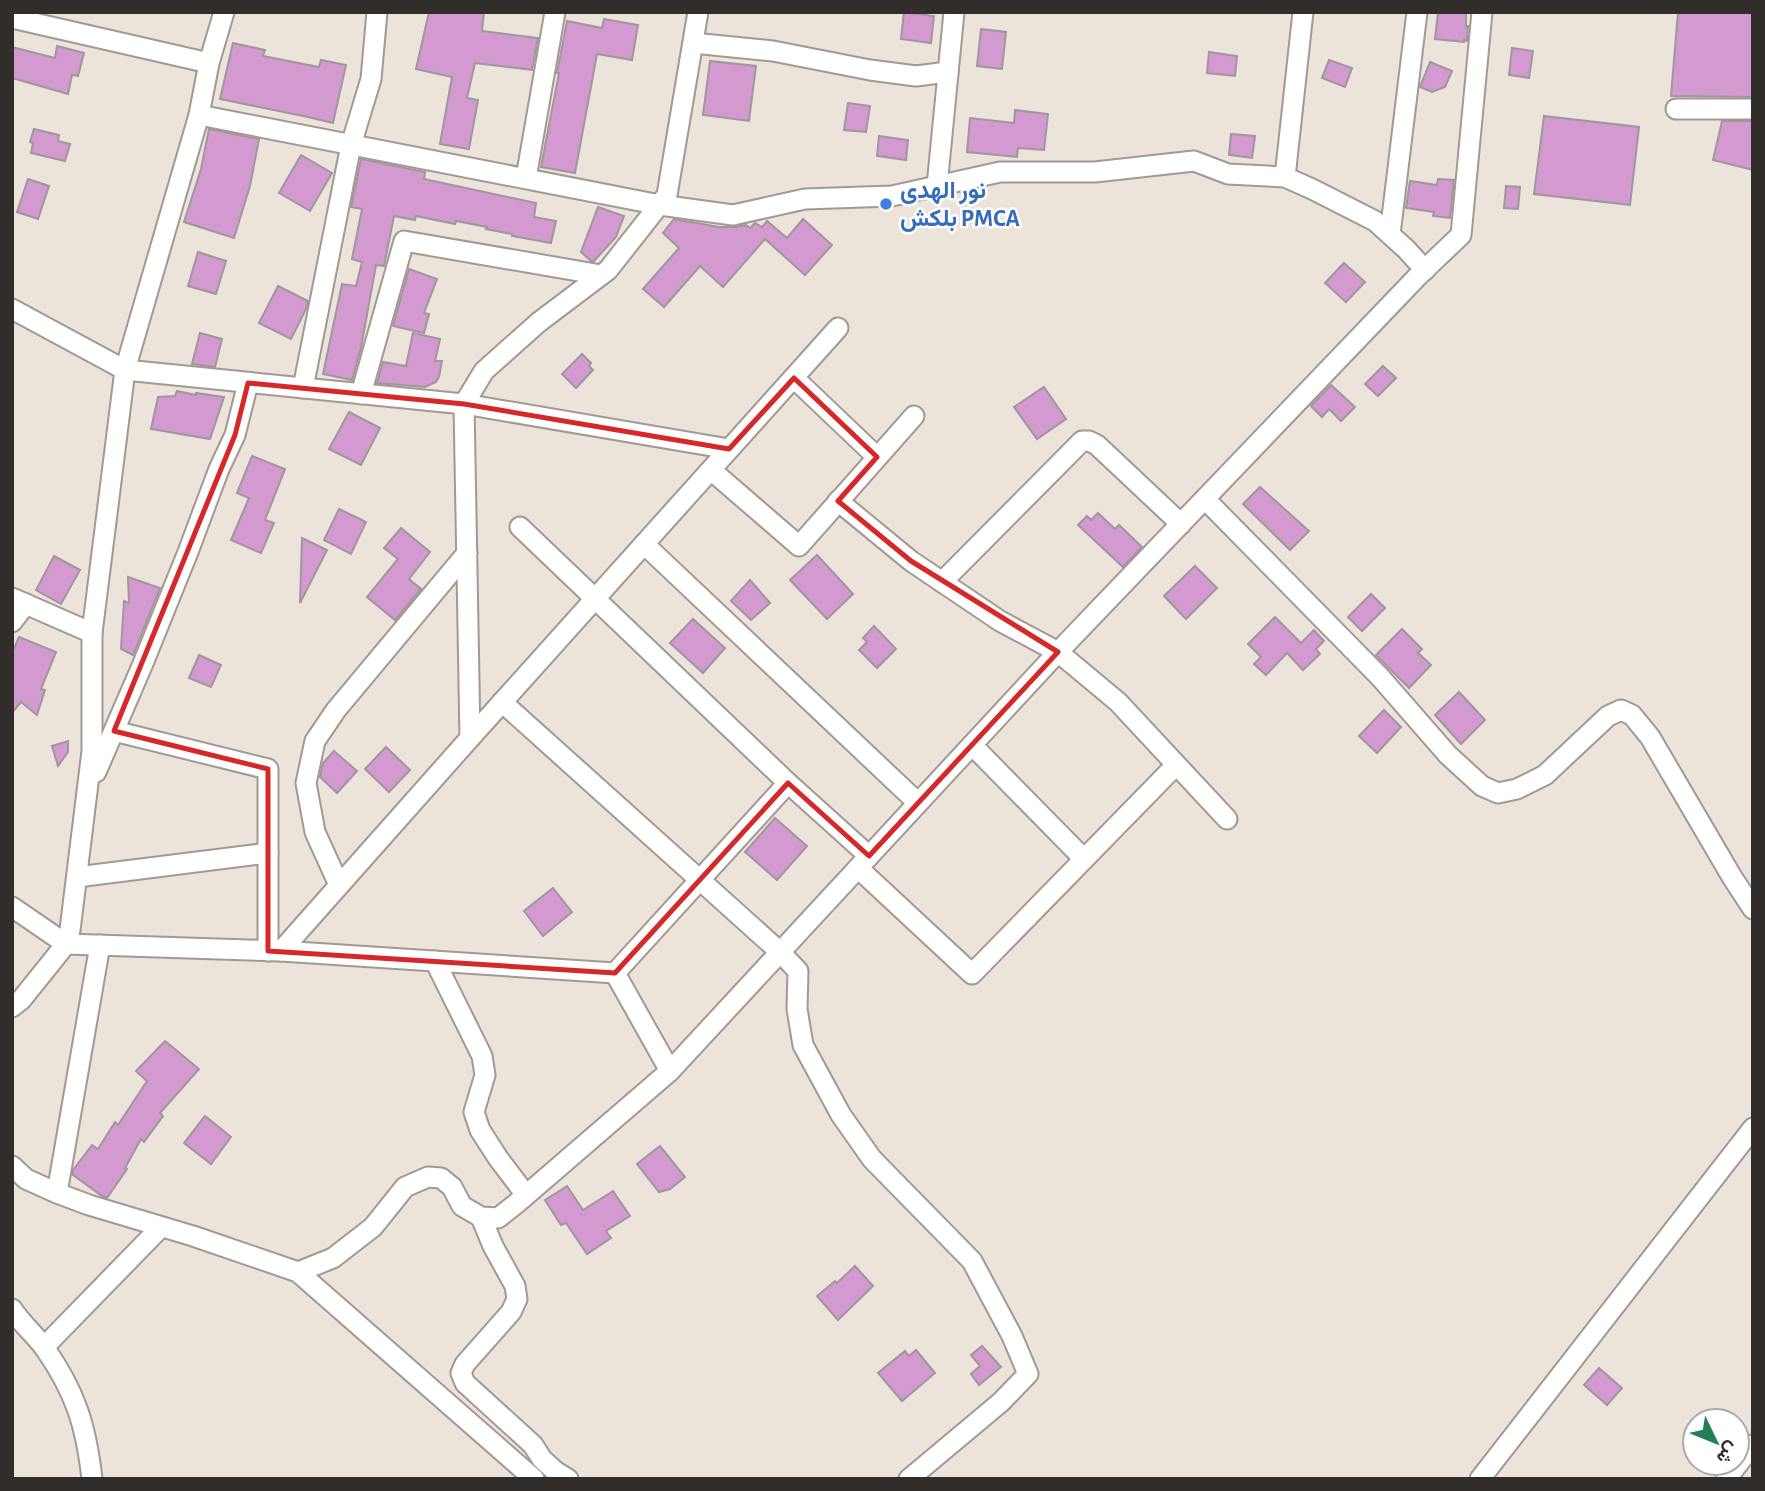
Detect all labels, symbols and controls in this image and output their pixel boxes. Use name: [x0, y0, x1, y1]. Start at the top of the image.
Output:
place label: نور الهدى بلكش PMCA: [900, 179, 1020, 232]
marker: نور الهدى بلكش PMCA: [878, 196, 894, 212]
north arrow: [1681, 1407, 1751, 1477]
text: ش: [1712, 1437, 1742, 1468]

